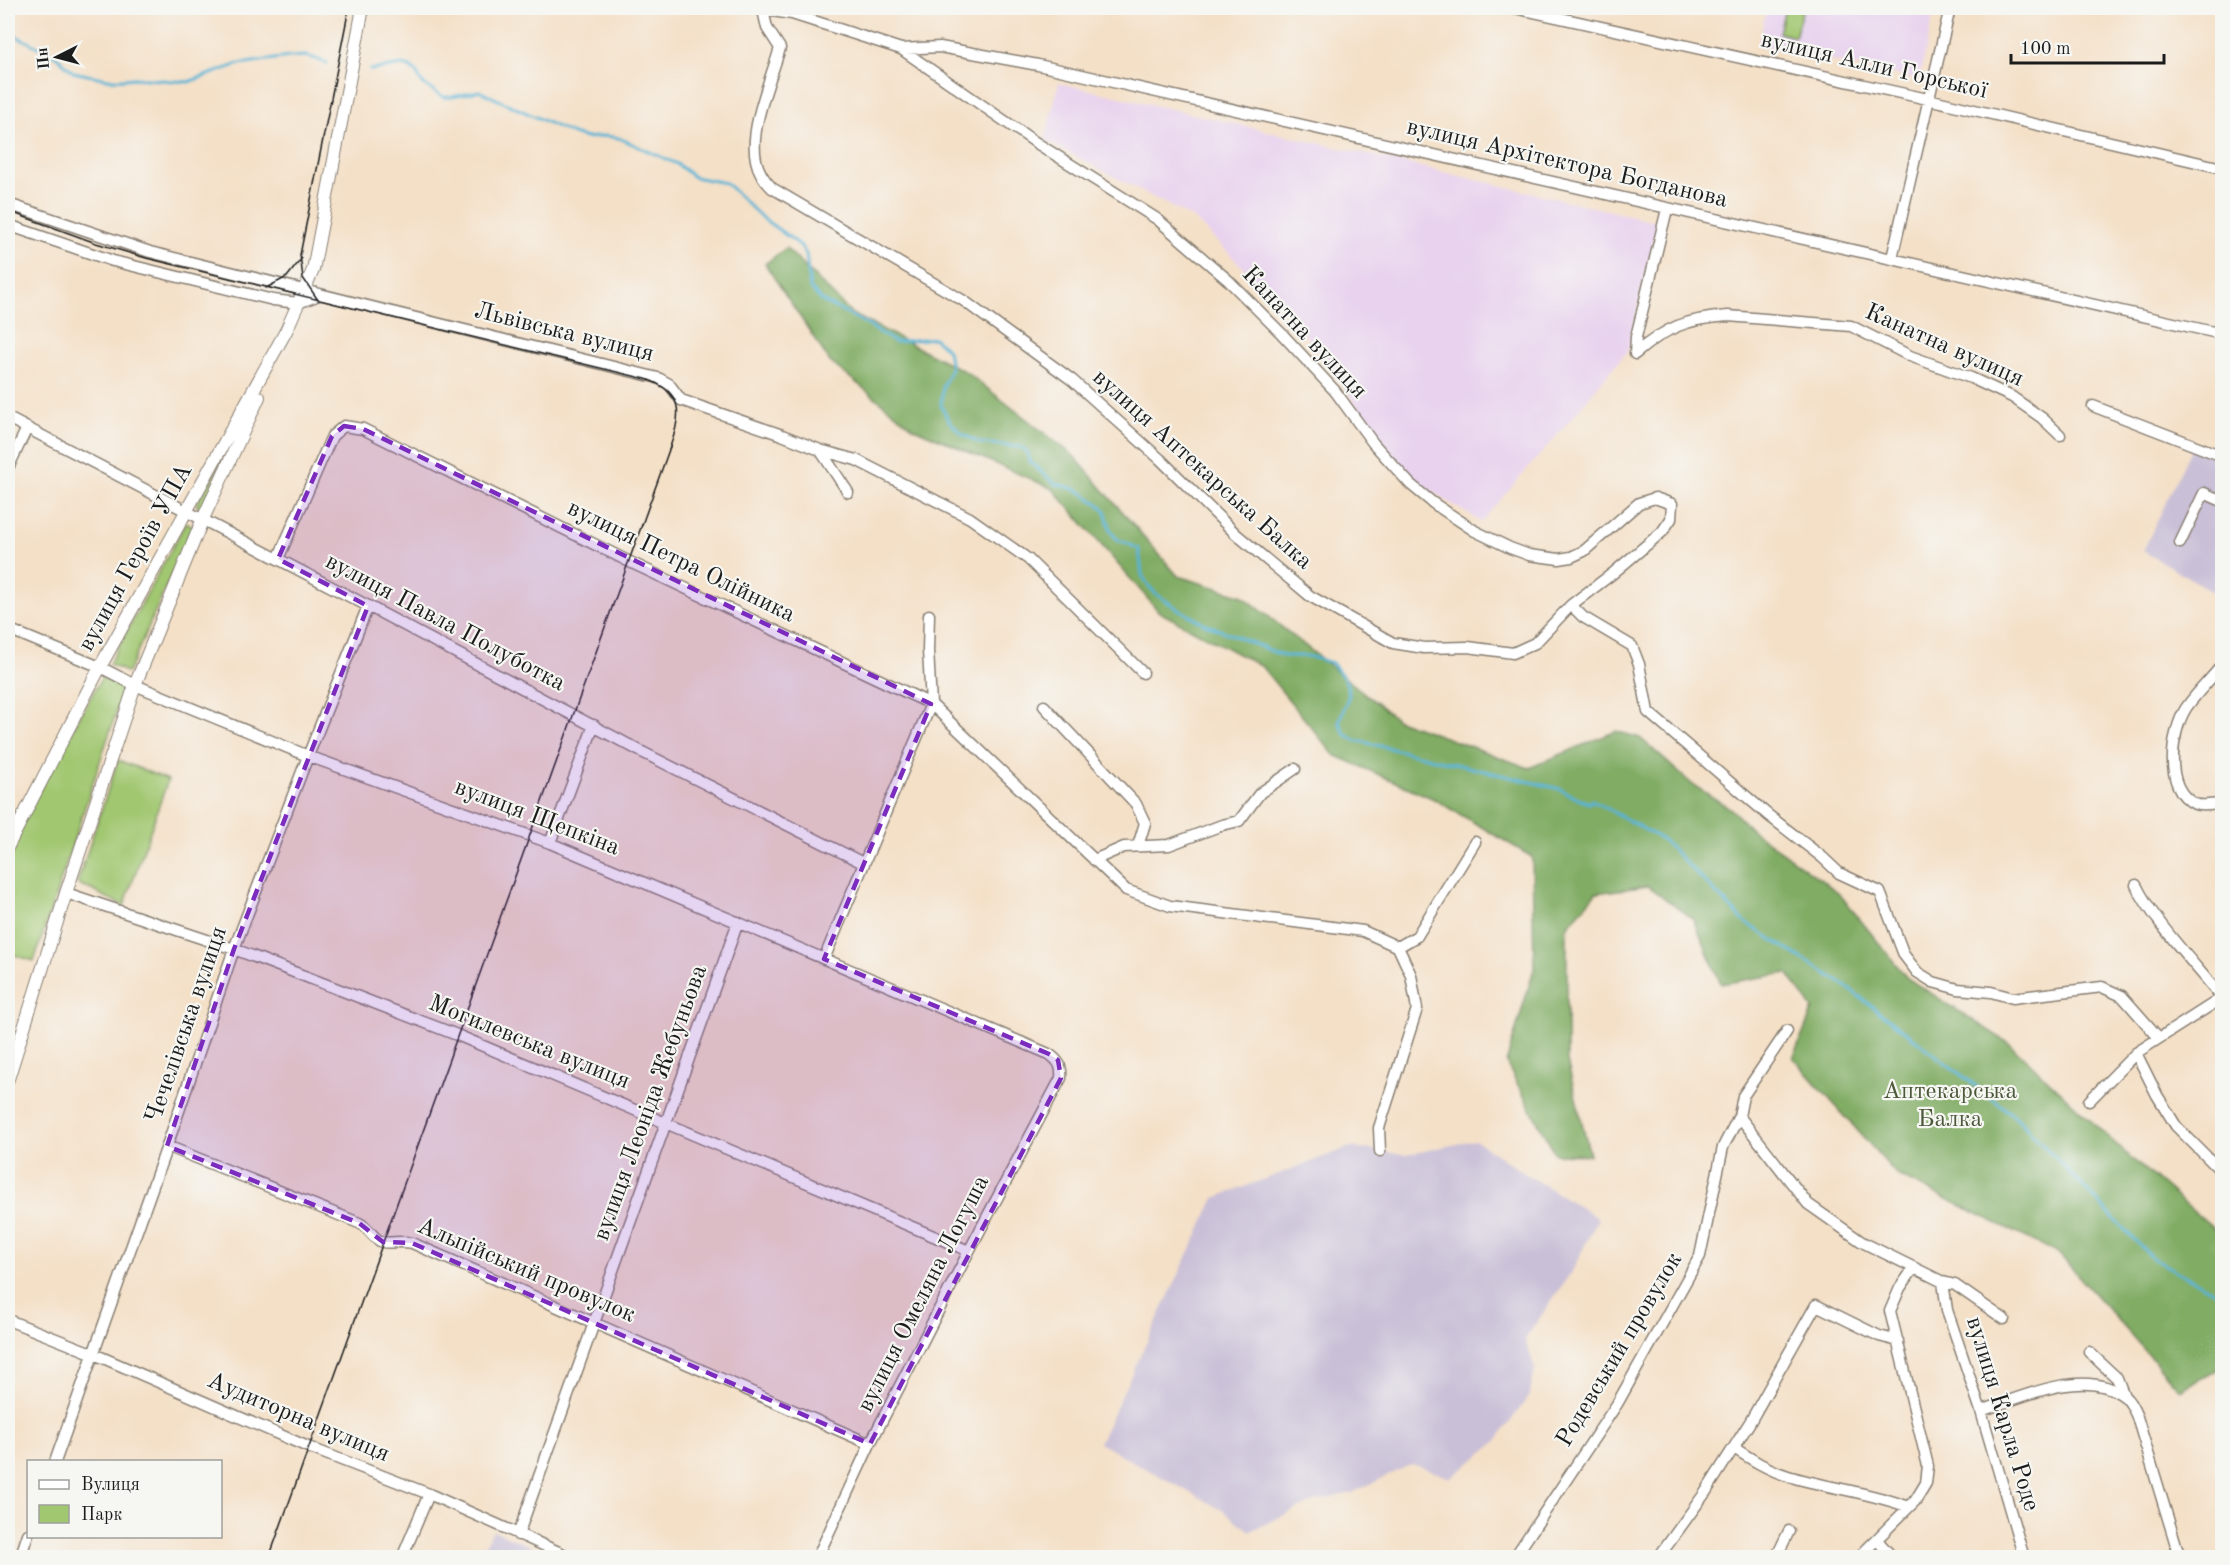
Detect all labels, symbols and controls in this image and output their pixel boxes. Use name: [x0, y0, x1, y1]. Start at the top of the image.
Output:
north arrow: [27, 27, 87, 87]
scale bar: [2011, 27, 2164, 65]
street label: вулиця Алли Горської: [1758, 28, 1990, 104]
text: 100 m: [2020, 40, 2071, 58]
text: Пн: [35, 47, 53, 70]
street label: вулиця Архітектора Богданова: [1404, 115, 1730, 213]
street label: Канатна вулиця: [1237, 262, 1371, 404]
street label: Львівська вулиця: [472, 299, 656, 367]
street label: Канатна вулиця: [1861, 300, 2027, 392]
street label: вулиця Аптекарська Балка: [1088, 365, 1317, 575]
street label: вулиця Героїв УПА: [75, 460, 197, 656]
street label: вулиця Петра Олійника: [563, 496, 799, 628]
street label: вулиця Павла Полуботка: [321, 550, 569, 697]
street label: вулиця Щепкіна: [451, 775, 623, 861]
street label: Чечелівська вулиця: [142, 924, 232, 1126]
street label: вулиця Леоніда Жебуньова: [590, 962, 712, 1244]
street label: Могилевська вулиця: [425, 992, 633, 1094]
park label: Аптекарська Балка: [1883, 1080, 2017, 1132]
street label: вулиця Омеляна Логуша: [854, 1172, 994, 1416]
street label: Альпійський провулок: [413, 1214, 639, 1328]
street label: Родевський провулок: [1553, 1249, 1687, 1451]
street label: вулиця Карла Роде: [1961, 1314, 2043, 1514]
street label: Аудиторна вулиця: [203, 1369, 393, 1467]
legend: [27, 1460, 222, 1538]
text: Вулиця: [81, 1476, 140, 1494]
text: Парк: [81, 1506, 122, 1524]

